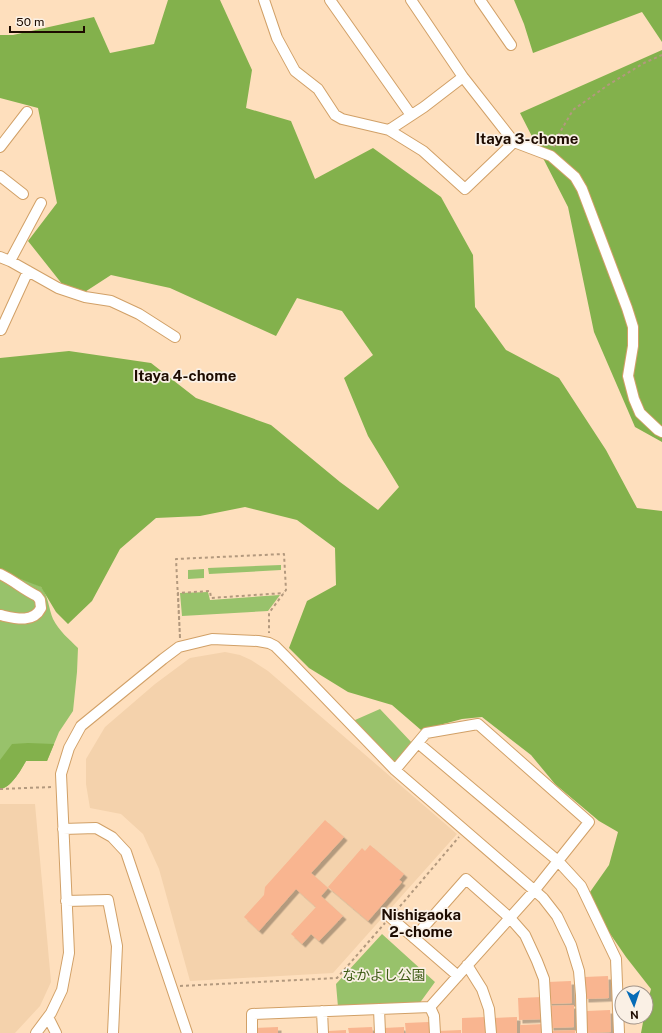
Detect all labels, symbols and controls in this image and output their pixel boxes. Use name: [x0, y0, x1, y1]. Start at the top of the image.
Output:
scale bar: [10, 8, 84, 34]
text: 50 m: [16, 15, 44, 29]
district label: Itaya 3-chome: [476, 130, 578, 147]
district label: Itaya 4-chome: [134, 367, 236, 384]
district label: Nishigaoka 2-chome: [381, 906, 461, 940]
park label: なかよし公園: [342, 967, 426, 983]
north arrow: [614, 985, 654, 1025]
text: N: [630, 1009, 639, 1021]

